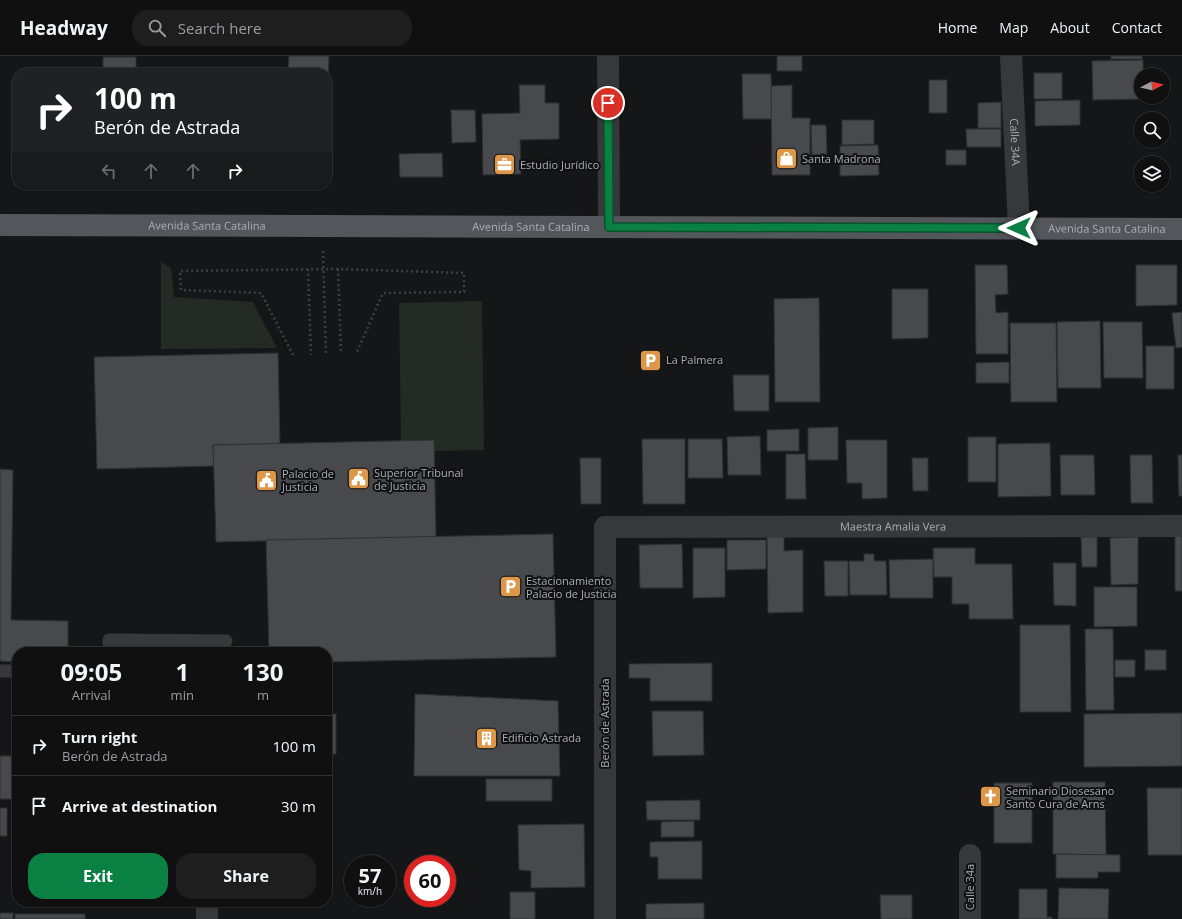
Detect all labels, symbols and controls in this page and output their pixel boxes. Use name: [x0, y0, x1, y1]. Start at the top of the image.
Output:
search box: [132, 10, 412, 46]
text: Headway: [20, 15, 108, 41]
icon: search: [146, 17, 168, 39]
text: Search here: [178, 18, 261, 38]
text: Home: [938, 18, 977, 37]
text: Map: [999, 18, 1028, 37]
text: About: [1050, 18, 1090, 37]
text: Contact: [1112, 18, 1162, 37]
north arrow: [1134, 68, 1170, 104]
map controls: [1134, 68, 1170, 192]
text: 100 m: [94, 79, 177, 117]
icon: right: [28, 84, 80, 136]
pin: [591, 86, 625, 120]
icon: arrive: [597, 92, 619, 114]
button: search: [1134, 112, 1170, 148]
text: Berón de Astrada: [94, 115, 240, 139]
street label: Calle 34A: [1007, 118, 1024, 166]
shop icon: Santa Madrona: [773, 146, 799, 172]
place label: Santa Madrona: [802, 151, 881, 166]
office icon: Estudio Jurídico: [491, 152, 517, 178]
button: layers: [1134, 156, 1170, 192]
place label: Estudio Jurídico: [520, 157, 600, 172]
icon: left: [98, 160, 120, 182]
icon: ahead: [140, 160, 162, 182]
icon: ahead: [182, 160, 204, 182]
icon: right: [224, 160, 246, 182]
position arrow: [998, 207, 1040, 249]
street label: Avenida Santa Catalina: [148, 218, 266, 233]
street label: Avenida Santa Catalina: [472, 219, 590, 234]
street label: Avenida Santa Catalina: [1048, 221, 1166, 236]
parking icon: La Palmera: [637, 347, 663, 373]
place label: La Palmera: [666, 352, 723, 367]
place label: Superior Tribunal de Justicia: [374, 465, 463, 493]
place label: Palacio de Justicia: [281, 466, 334, 494]
public building icon: Superior Tribunal de Justicia: [345, 466, 371, 492]
public building icon: Palacio de Justicia: [253, 467, 279, 493]
street label: Maestra Amalia Vera: [840, 518, 946, 534]
place label: Estacionamiento Palacio de Justicia: [526, 573, 617, 601]
parking icon: Estacionamiento Palacio de Justicia: [497, 574, 523, 600]
text: 09:05: [60, 655, 122, 688]
text: 1: [175, 655, 189, 688]
text: 130: [242, 655, 284, 688]
street label: Berón de Astrada: [597, 678, 612, 768]
text: Arrival: [72, 686, 111, 704]
text: min: [171, 686, 194, 704]
text: m: [257, 686, 269, 704]
building icon: Edificio Astrada: [474, 725, 500, 751]
text: Turn right: [62, 727, 137, 747]
place label: Edificio Astrada: [502, 730, 581, 745]
icon: right: [28, 735, 50, 757]
text: 100 m: [272, 736, 316, 756]
text: Berón de Astrada: [62, 747, 168, 765]
place label: Seminario Diosesano Santo Cura de Arns: [1006, 783, 1115, 811]
church icon: Seminario Diosesano Santo Cura de Arns: [977, 784, 1003, 810]
icon: arrive: [28, 795, 50, 817]
text: Arrive at destination: [62, 796, 217, 816]
text: 30 m: [281, 796, 316, 816]
button: Exit: [28, 853, 168, 899]
button: Share: [176, 853, 316, 899]
speed limit sign: 60: [404, 855, 456, 907]
text: 57: [359, 862, 381, 889]
street label: Calle 34a: [962, 864, 977, 910]
text: km/h: [358, 884, 382, 898]

